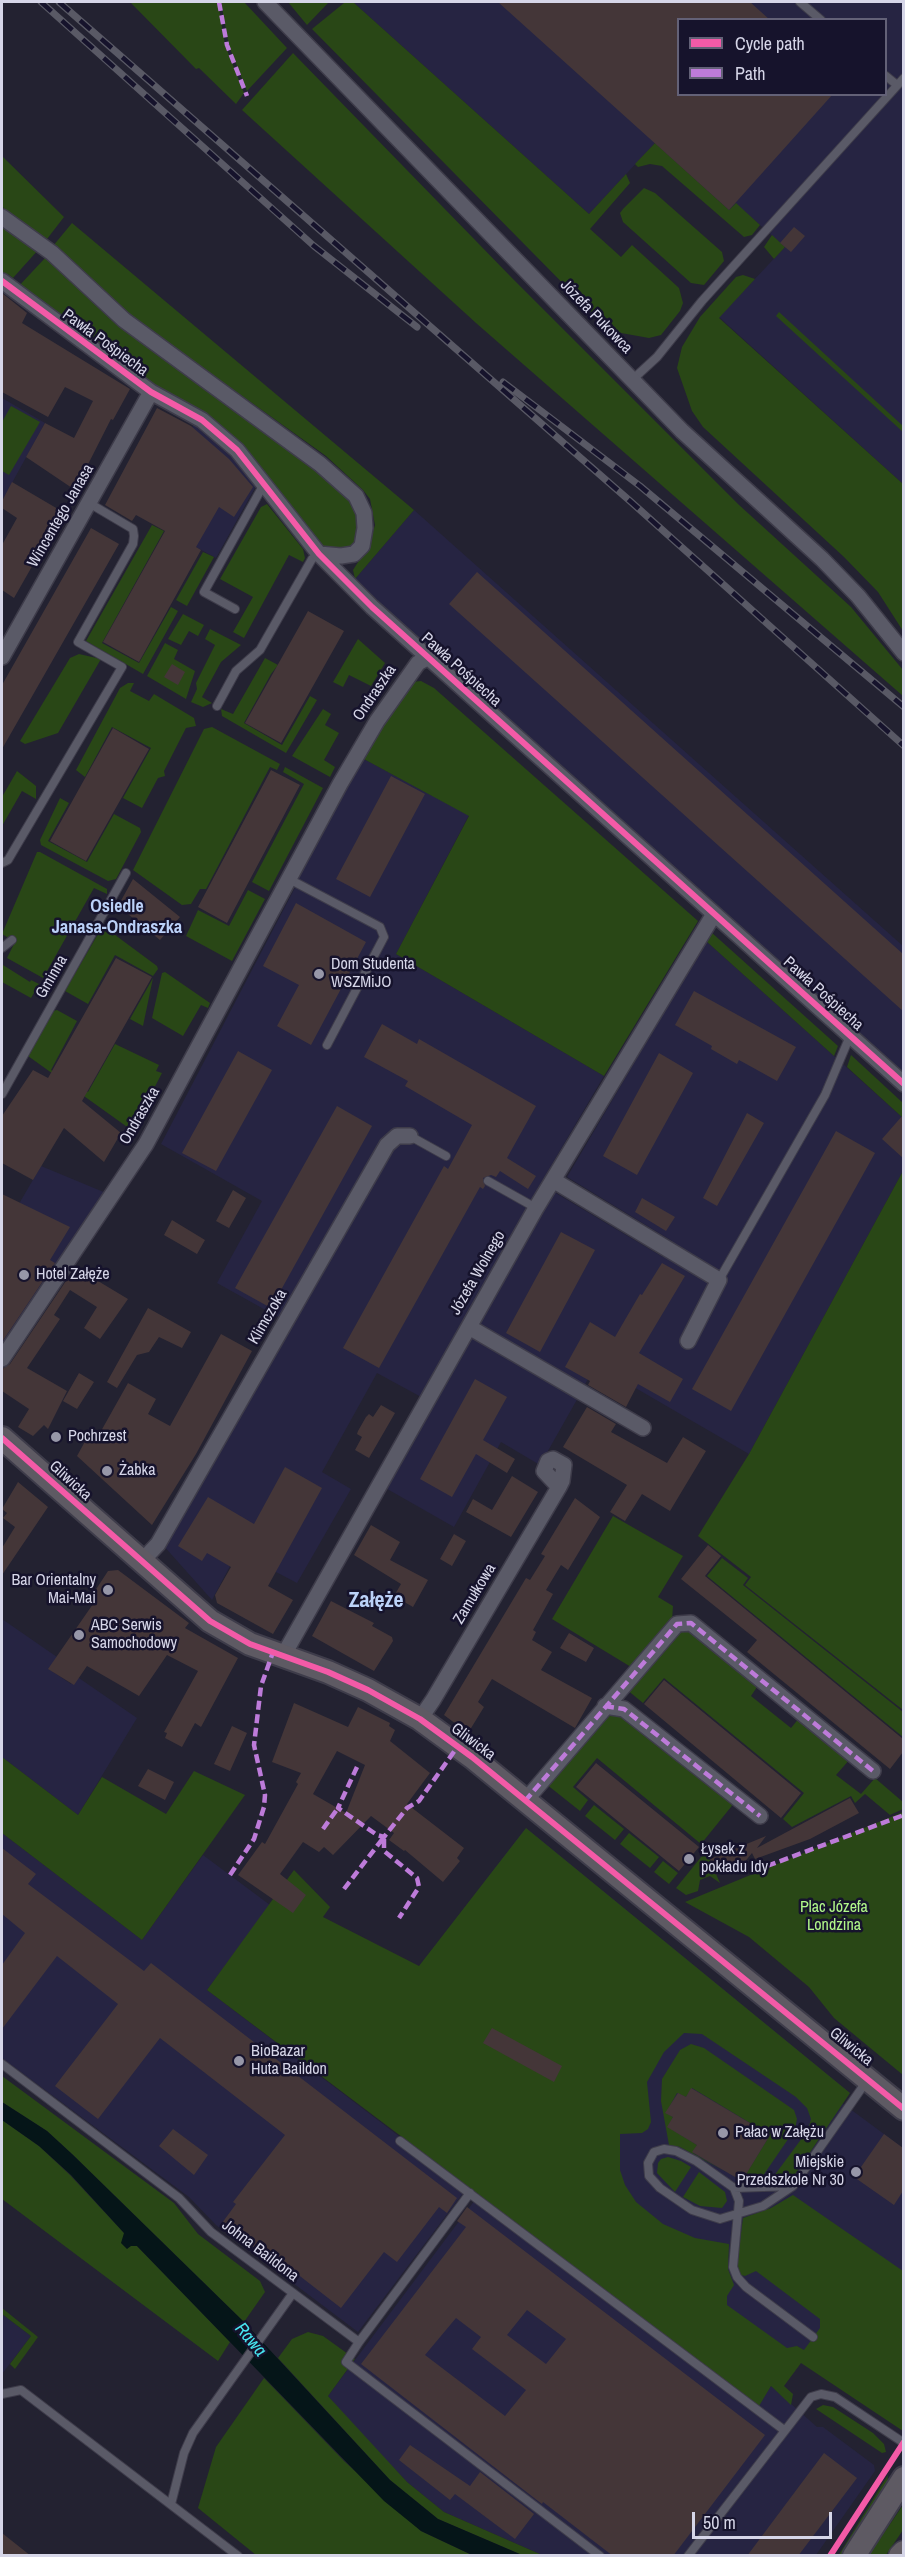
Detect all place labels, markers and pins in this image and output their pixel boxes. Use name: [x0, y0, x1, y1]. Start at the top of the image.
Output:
place label: Dom Studenta WSZMiJO: [331, 955, 415, 993]
marker: Dom Studenta WSZMiJO: [312, 967, 326, 981]
place label: Hotel Załęże: [36, 1265, 110, 1285]
marker: Hotel Załęże: [17, 1268, 31, 1282]
place label: Pochrzest: [68, 1427, 126, 1447]
marker: Pochrzest: [49, 1430, 63, 1444]
place label: Żabka: [119, 1461, 155, 1481]
marker: Żabka: [100, 1464, 114, 1478]
place label: Bar Orientalny Mai-Mai: [11, 1571, 96, 1609]
marker: Bar Orientalny Mai-Mai: [101, 1583, 115, 1597]
place label: ABC Serwis Samochodowy: [91, 1616, 177, 1654]
marker: ABC Serwis Samochodowy: [72, 1628, 86, 1642]
place label: Łysek z pokładu Idy: [701, 1840, 768, 1878]
marker: Łysek z pokładu Idy: [682, 1852, 696, 1866]
place label: BioBazar Huta Baildon: [251, 2042, 327, 2080]
marker: BioBazar Huta Baildon: [232, 2054, 246, 2068]
place label: Pałac w Załężu: [735, 2123, 824, 2143]
marker: Pałac w Załężu: [716, 2126, 730, 2140]
place label: Miejskie Przedszkole Nr 30: [737, 2153, 844, 2191]
marker: Miejskie Przedszkole Nr 30: [849, 2165, 863, 2179]

